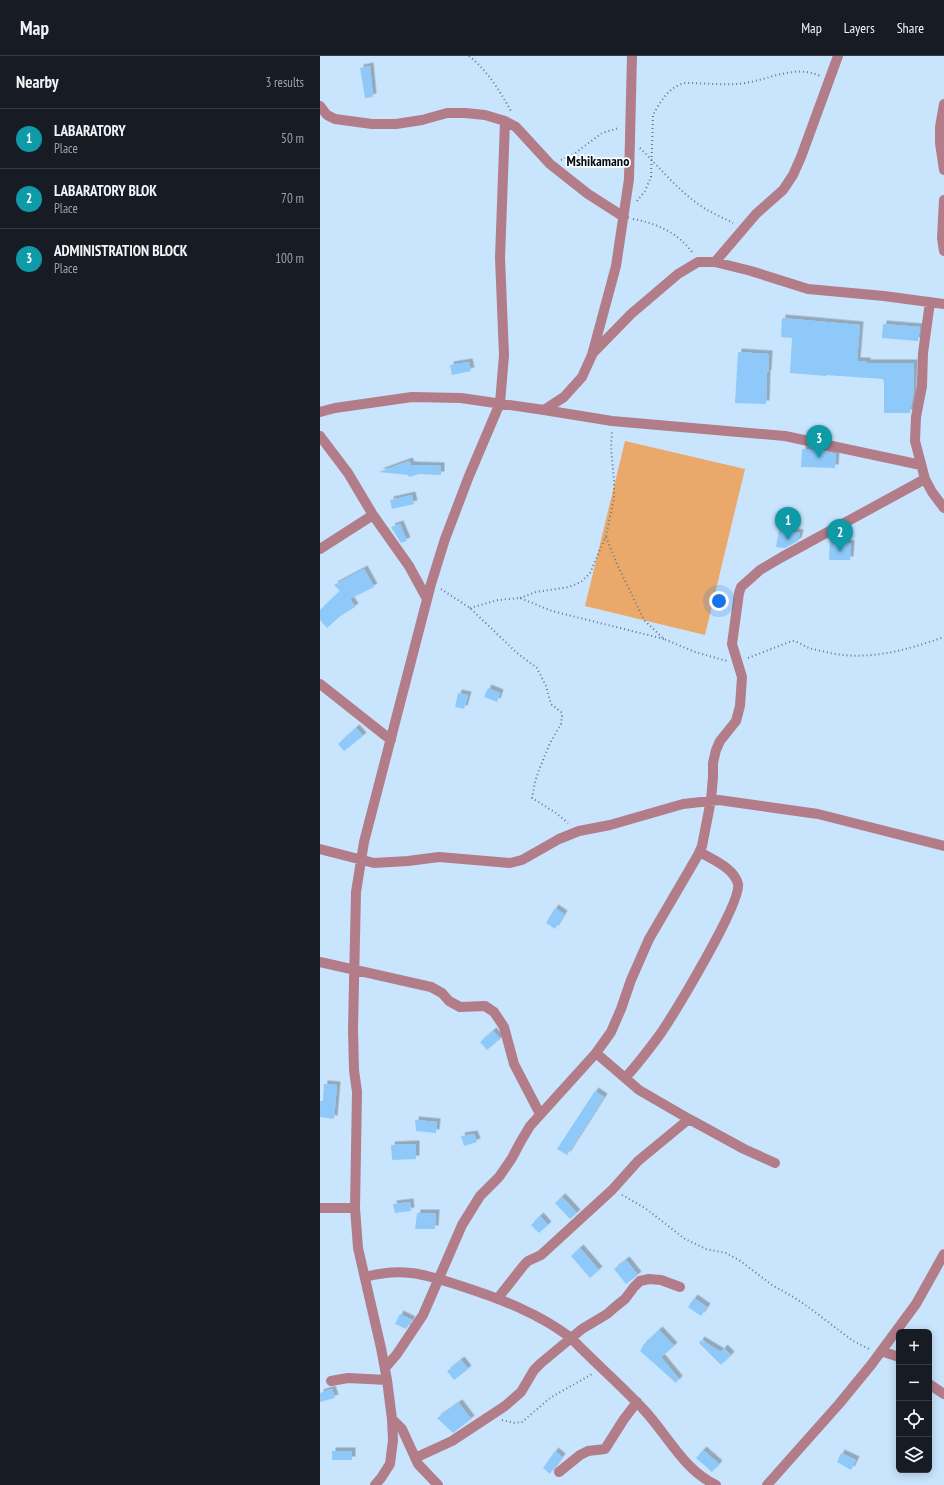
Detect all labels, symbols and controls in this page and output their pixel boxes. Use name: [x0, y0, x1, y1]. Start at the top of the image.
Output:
text: Map: [20, 16, 49, 40]
text: Map: [801, 19, 822, 37]
text: Layers: [844, 19, 875, 37]
text: Share: [897, 19, 924, 37]
text: Nearby: [16, 71, 59, 93]
text: 3 results: [265, 74, 304, 91]
text: LABARATORY: [54, 121, 126, 140]
text: 1: [26, 130, 32, 147]
text: 50 m: [281, 130, 304, 147]
text: Place: [54, 140, 78, 157]
district label: Mshikamano: [567, 152, 629, 170]
text: LABARATORY BLOK: [54, 181, 157, 200]
text: 2: [26, 190, 32, 207]
text: 70 m: [281, 190, 304, 207]
text: Place: [54, 200, 78, 217]
text: ADMINISTRATION BLOCK: [54, 241, 188, 260]
text: 3: [26, 250, 32, 267]
text: 100 m: [275, 250, 304, 267]
text: Place: [54, 260, 78, 277]
pin: 3: [806, 425, 832, 458]
pin: 1: [775, 507, 801, 540]
pin: 2: [827, 519, 853, 552]
your location: [709, 591, 729, 611]
map controls: [896, 1329, 932, 1473]
button: +: [896, 1329, 932, 1365]
button: −: [896, 1365, 932, 1401]
button: locate: [896, 1401, 932, 1437]
button: layers: [896, 1437, 932, 1473]

